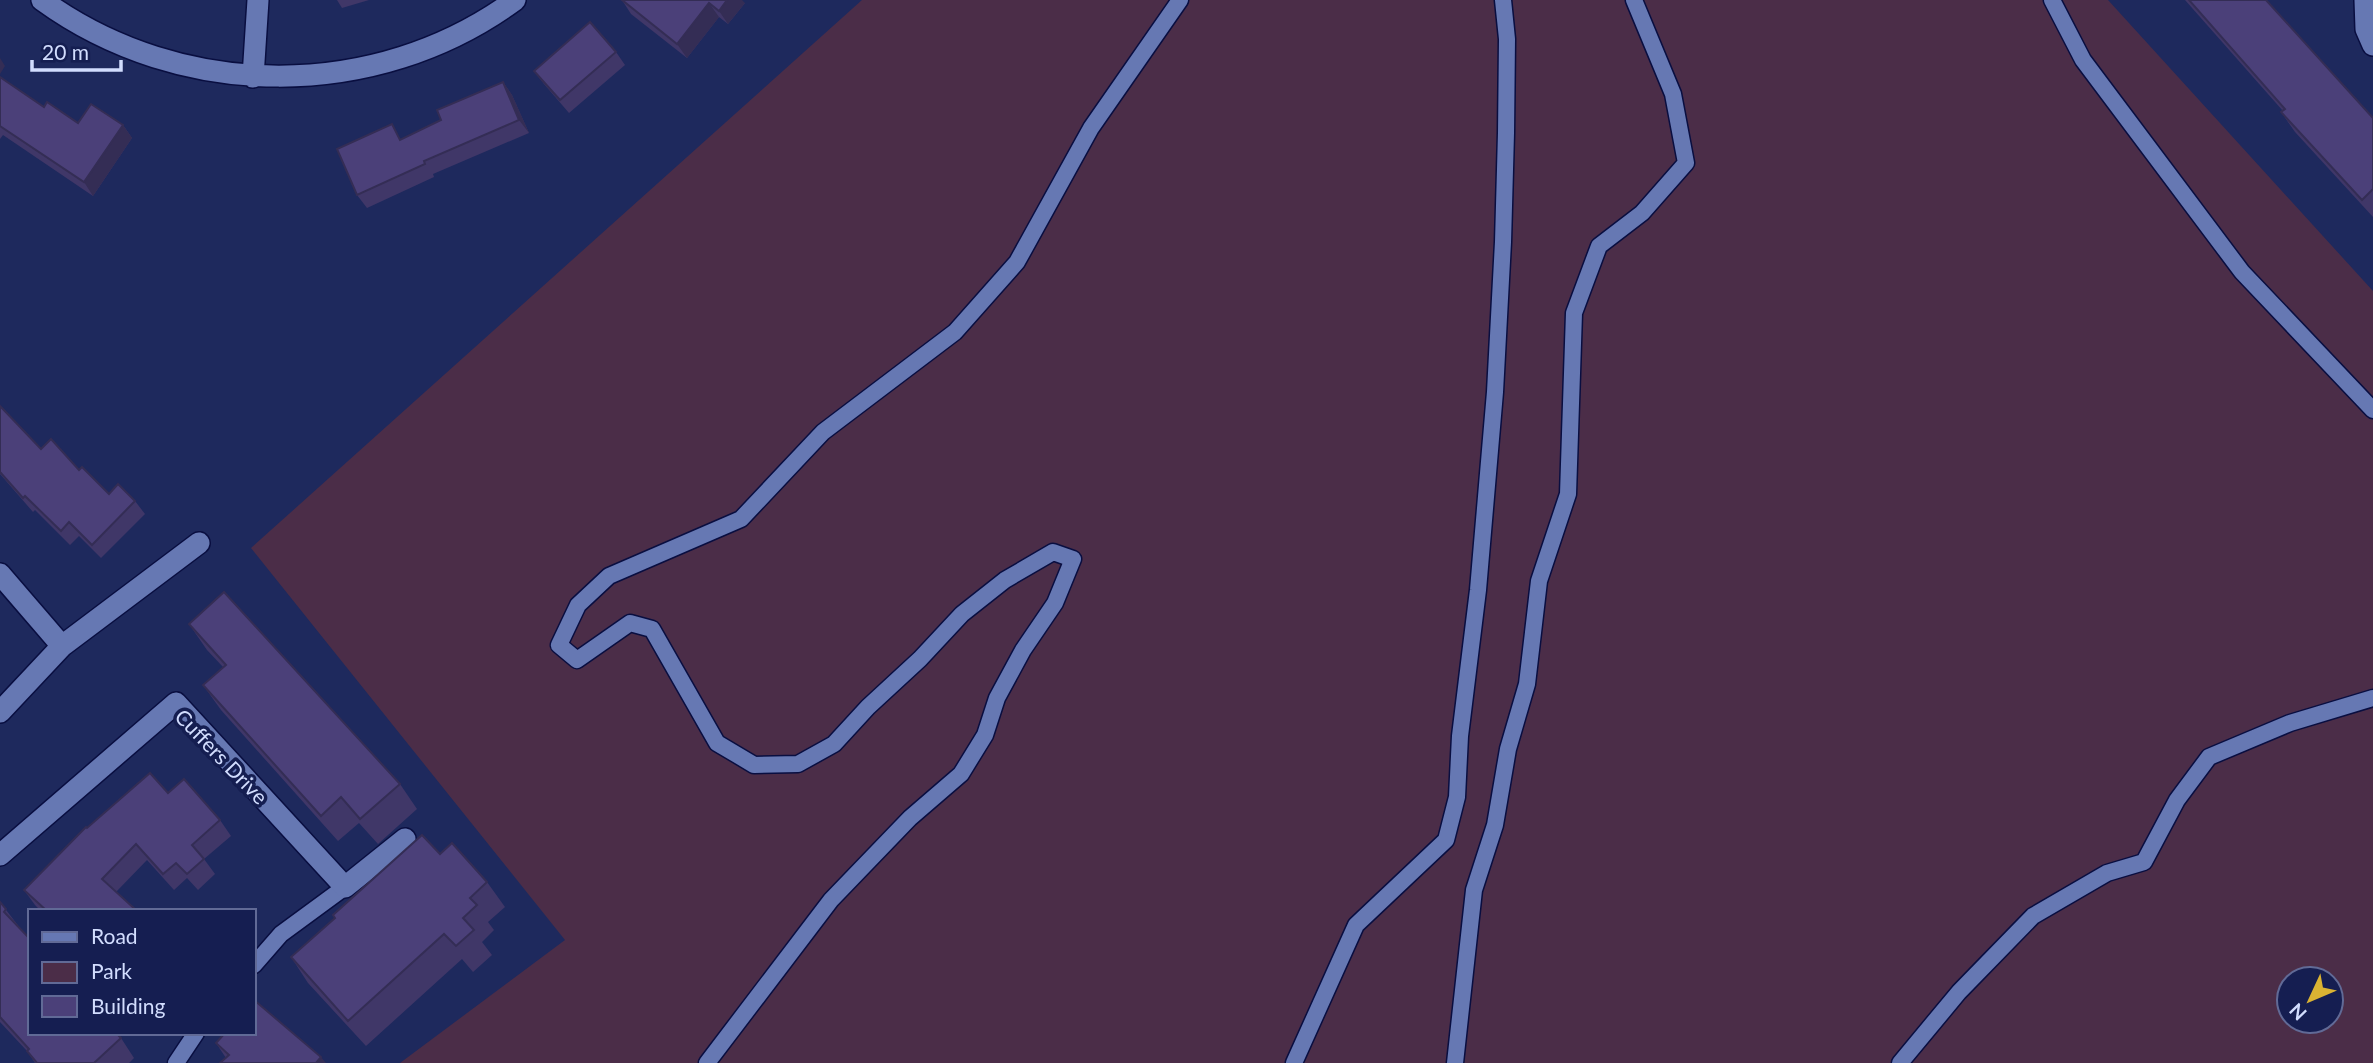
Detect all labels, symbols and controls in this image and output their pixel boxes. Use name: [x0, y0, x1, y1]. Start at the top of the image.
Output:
scale bar: [32, 28, 121, 72]
text: 20 m: [42, 39, 89, 64]
street label: Cuffers Drive: [170, 703, 274, 809]
legend: [28, 909, 256, 1035]
text: Road: [91, 923, 138, 948]
text: Park: [91, 958, 132, 983]
north arrow: [2275, 965, 2345, 1035]
text: Building: [91, 993, 166, 1018]
text: N: [2284, 999, 2311, 1025]

